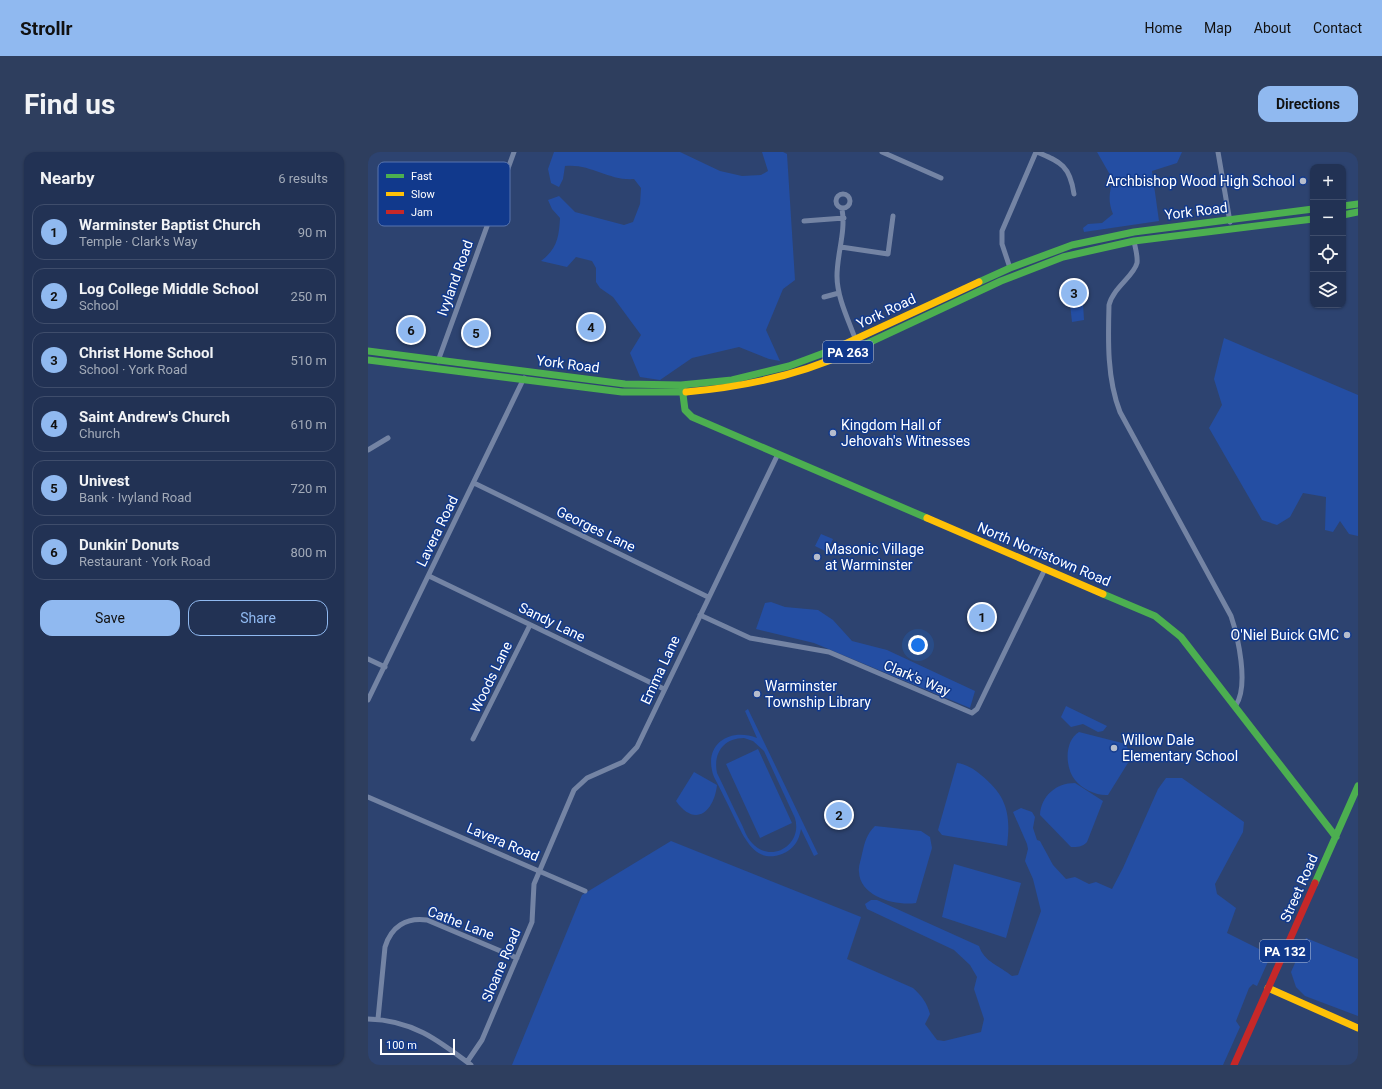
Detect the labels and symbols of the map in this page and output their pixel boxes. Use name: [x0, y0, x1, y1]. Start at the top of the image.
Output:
legend: [378, 162, 510, 226]
text: Fast: [411, 170, 433, 183]
place label: Archbishop Wood High School: [1106, 173, 1295, 189]
marker: Archbishop Wood High School: [1298, 176, 1308, 186]
text: Slow: [411, 188, 435, 201]
street label: York Road: [1164, 199, 1228, 223]
text: Jam: [411, 206, 433, 219]
street label: Ivyland Road: [434, 238, 476, 318]
pin: 3: [1061, 278, 1087, 308]
street label: York Road: [854, 290, 918, 332]
pin: 4: [578, 312, 604, 342]
pin: 6: [398, 315, 424, 345]
pin: 5: [463, 318, 489, 348]
road number: PA 263: [823, 341, 873, 363]
street label: York Road: [536, 352, 600, 376]
place label: Kingdom Hall of Jehovah's Witnesses: [841, 417, 970, 449]
marker: Kingdom Hall of Jehovah's Witnesses: [828, 428, 838, 438]
street label: Lavera Road: [413, 493, 461, 569]
street label: Georges Lane: [554, 503, 638, 555]
street label: North Norristown Road: [975, 519, 1113, 589]
place label: Masonic Village at Warminster: [825, 541, 924, 573]
marker: Masonic Village at Warminster: [812, 552, 822, 562]
street label: Sandy Lane: [516, 599, 588, 645]
pin: 1: [969, 602, 995, 632]
place label: O'Niel Buick GMC: [1231, 627, 1339, 643]
marker: O'Niel Buick GMC: [1342, 630, 1352, 640]
street label: Emma Lane: [637, 633, 683, 707]
your location: [908, 635, 928, 655]
street label: Woods Lane: [467, 639, 515, 715]
street label: Clark's Way: [881, 657, 953, 699]
place label: Warminster Township Library: [765, 678, 871, 710]
marker: Warminster Township Library: [752, 689, 762, 699]
place label: Willow Dale Elementary School: [1122, 732, 1238, 764]
marker: Willow Dale Elementary School: [1109, 743, 1119, 753]
pin: 2: [826, 800, 852, 830]
street label: Lavera Road: [464, 820, 542, 864]
street label: Street Road: [1277, 852, 1321, 924]
street label: Cathe Lane: [425, 903, 497, 943]
street label: Sloane Road: [478, 926, 524, 1004]
road number: PA 132: [1260, 940, 1310, 962]
scale bar: [380, 1037, 455, 1056]

